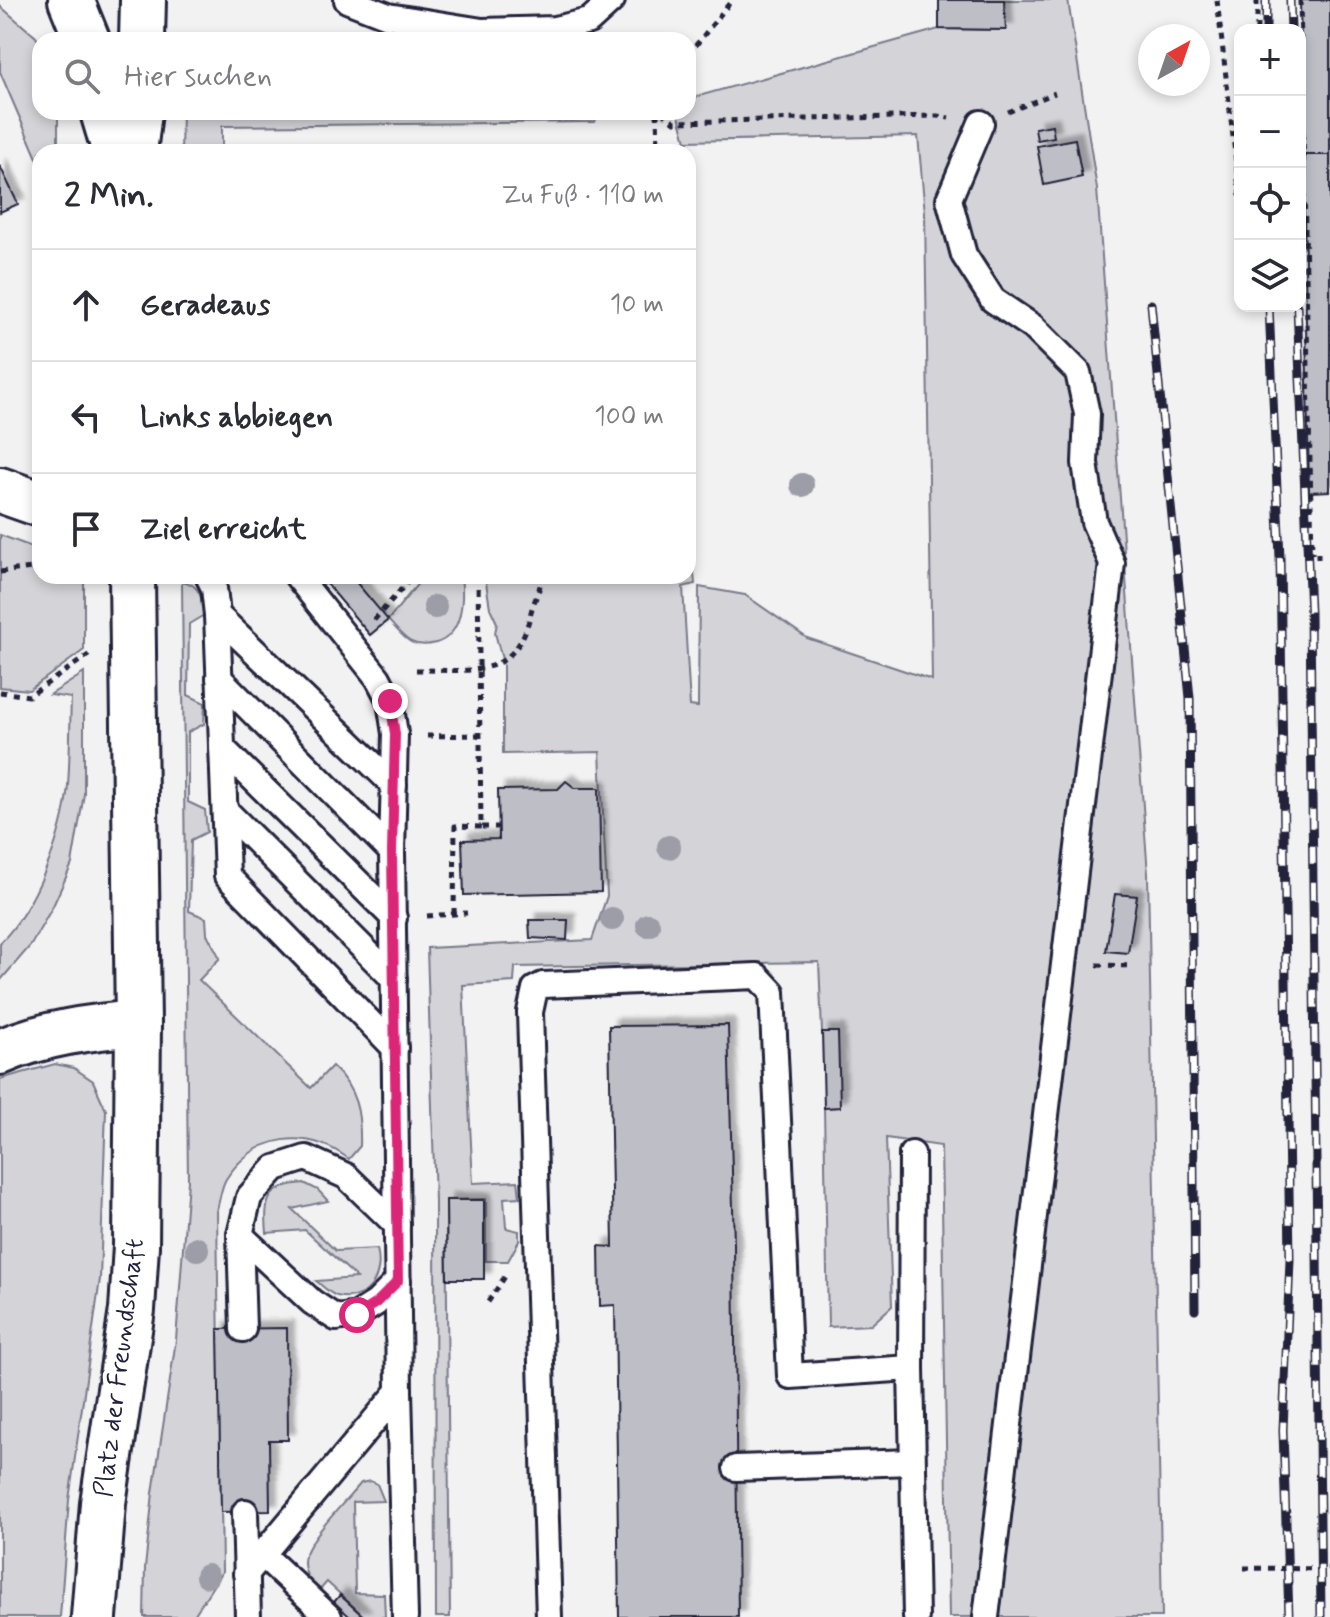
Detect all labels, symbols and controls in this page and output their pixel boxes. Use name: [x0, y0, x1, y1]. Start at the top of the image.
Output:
north arrow: [1138, 24, 1210, 96]
map controls: [1234, 24, 1306, 312]
button: +: [1234, 24, 1306, 96]
search box: [32, 32, 696, 120]
icon: search: [60, 54, 104, 98]
text: Hier suchen: [124, 57, 272, 96]
button: −: [1234, 96, 1306, 168]
button: locate: [1234, 168, 1306, 240]
text: 2 Min.: [64, 174, 154, 219]
text: Zu Fuß · 110 m: [502, 179, 664, 213]
button: layers: [1234, 240, 1306, 312]
icon: ahead: [64, 283, 108, 327]
text: Geradeaus: [140, 286, 270, 325]
text: 10 m: [610, 288, 664, 322]
icon: left: [64, 395, 108, 439]
text: Links abbiegen: [140, 398, 333, 437]
text: 100 m: [594, 400, 664, 434]
icon: arrive: [64, 507, 108, 551]
text: Ziel erreicht: [140, 510, 306, 549]
route end: [372, 683, 408, 719]
street label: Platz der Freundschaft: [87, 1237, 153, 1499]
route start: [339, 1297, 375, 1333]

